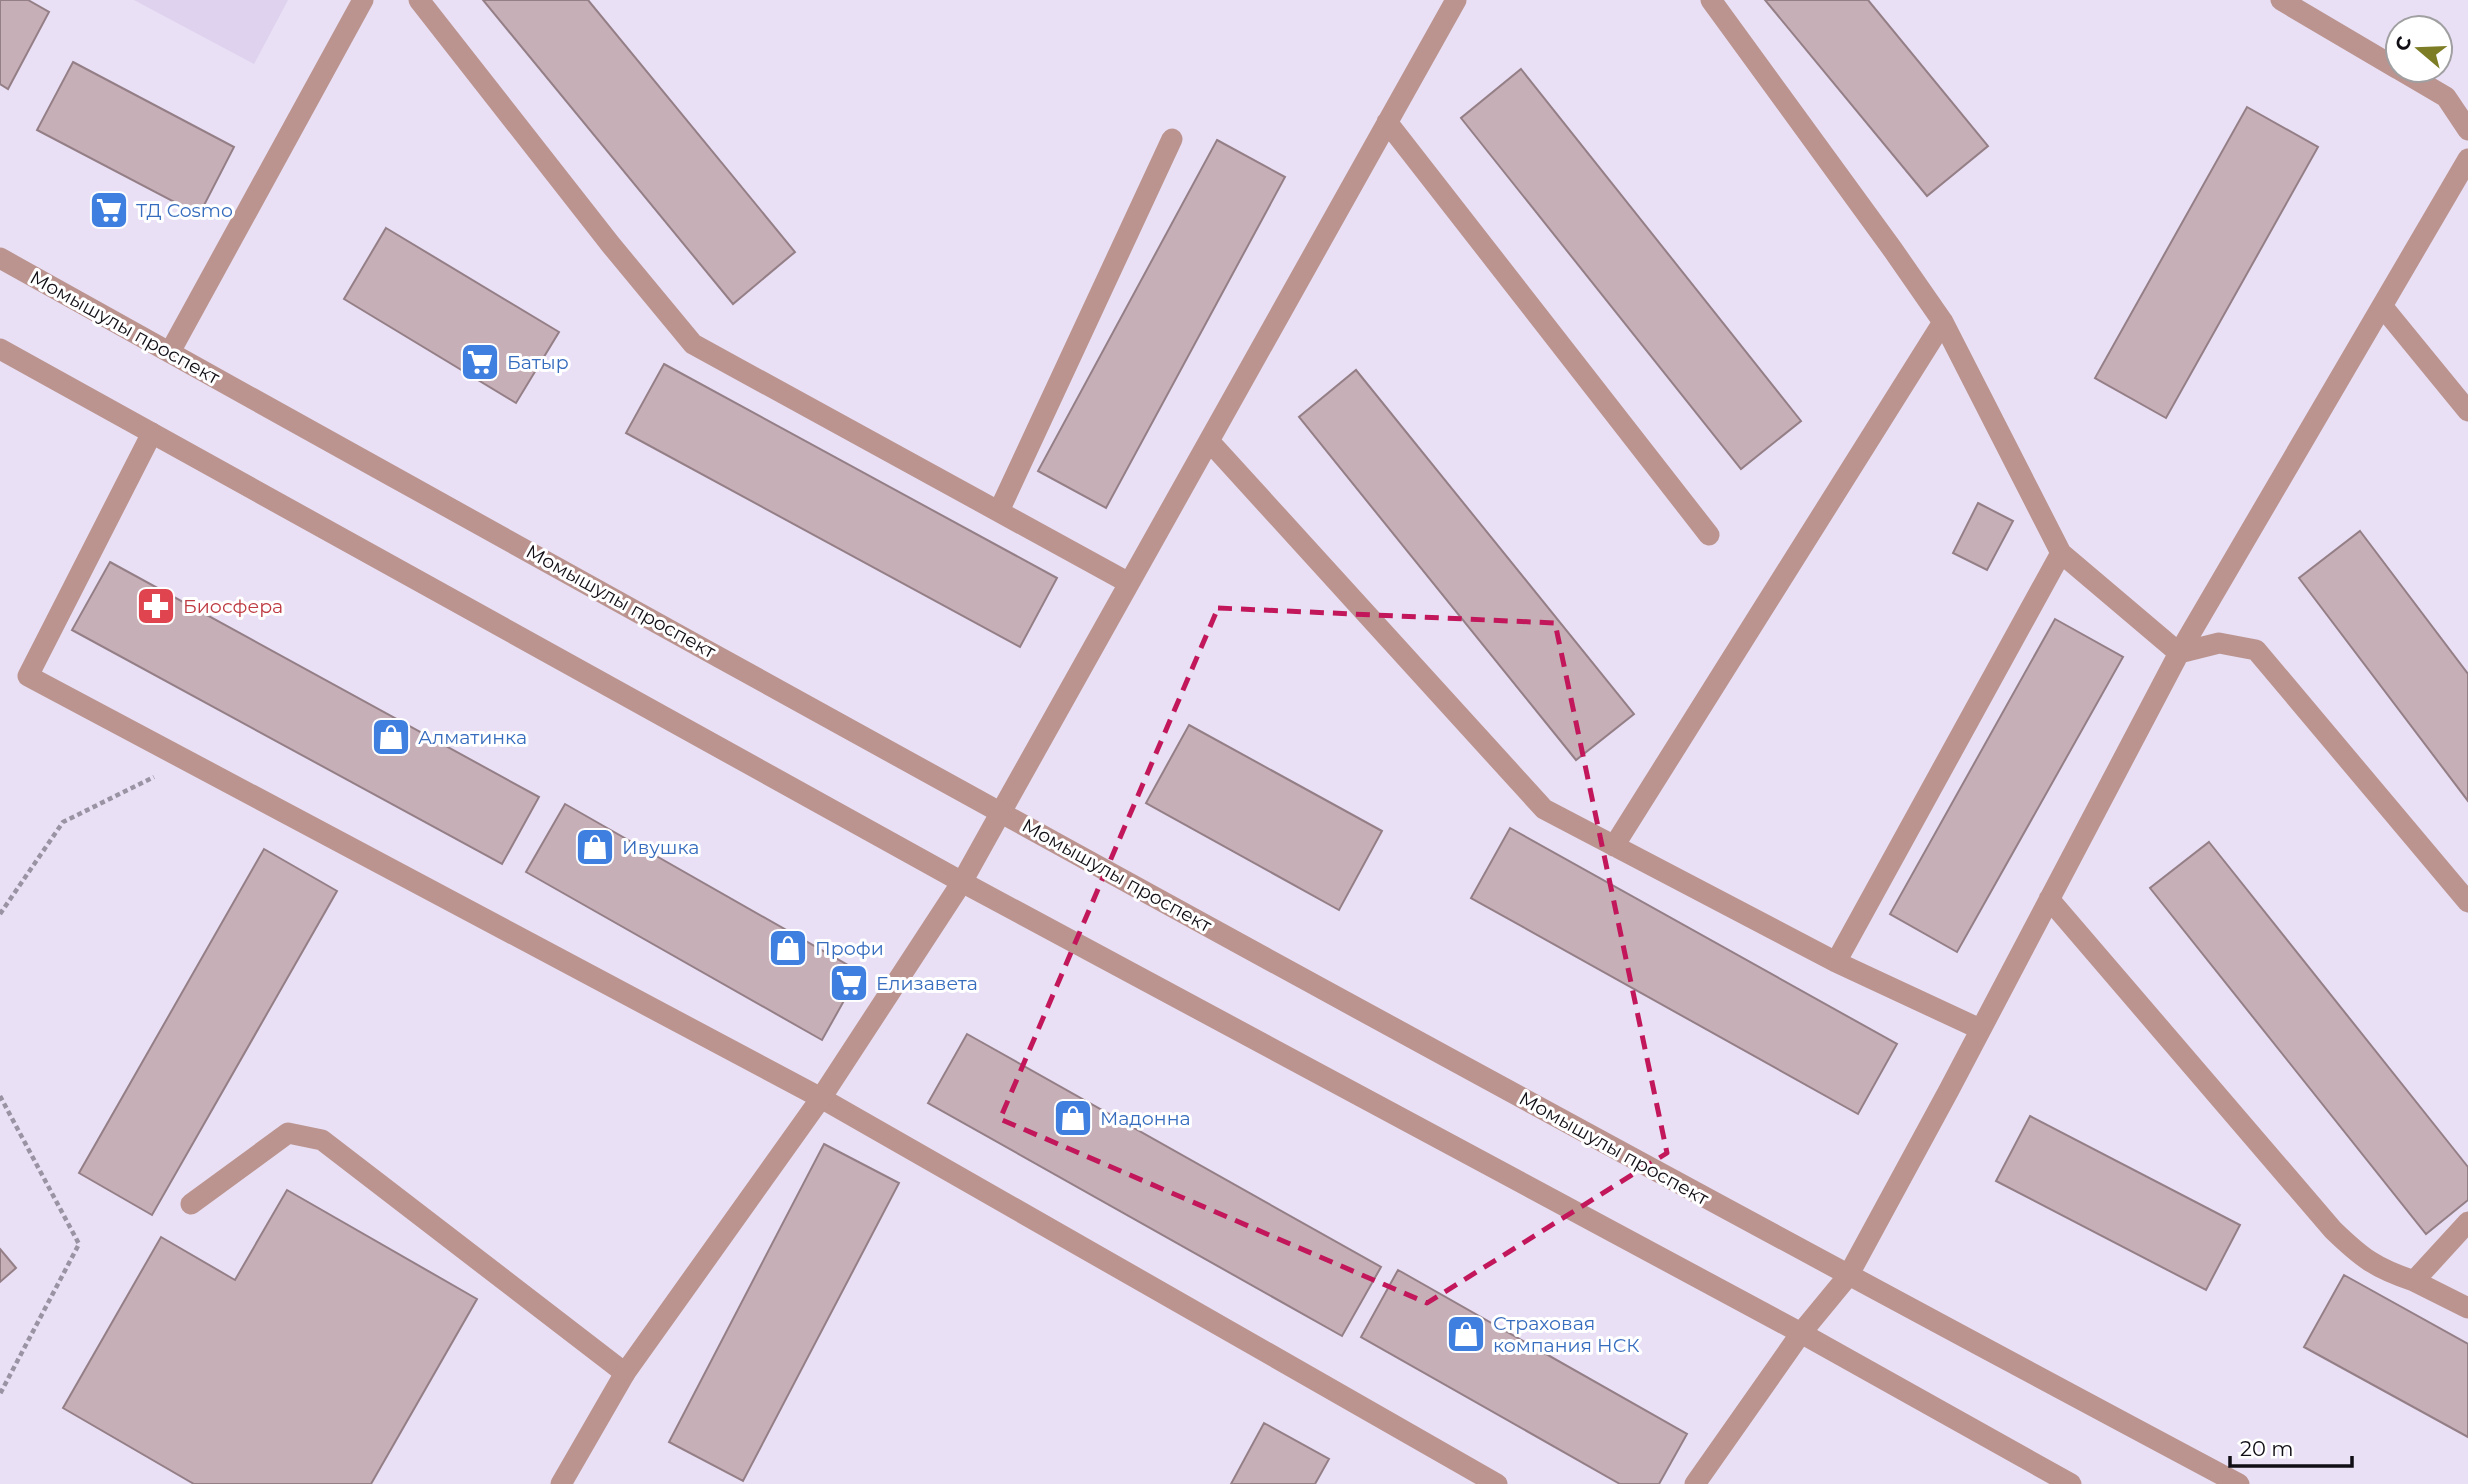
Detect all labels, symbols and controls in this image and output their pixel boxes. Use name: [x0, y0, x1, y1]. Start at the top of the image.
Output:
north arrow: [2384, 14, 2454, 84]
text: С: [2390, 33, 2417, 54]
supermarket icon: ТД Cosmo: [88, 189, 130, 231]
place label: ТД Cosmo: [136, 199, 233, 222]
street label: Момышулы проспект: [26, 266, 223, 389]
supermarket icon: Батыр: [459, 341, 501, 383]
place label: Батыр: [507, 351, 569, 374]
street label: Момышулы проспект: [522, 540, 719, 663]
pharmacy icon: Биосфера: [135, 585, 177, 627]
place label: Биосфера: [183, 595, 283, 618]
shop icon: Алматинка: [370, 716, 412, 758]
place label: Алматинка: [418, 726, 527, 749]
street label: Момышулы проспект: [1018, 814, 1215, 937]
shop icon: Ивушка: [574, 826, 616, 868]
place label: Ивушка: [622, 836, 699, 859]
shop icon: Профи: [767, 927, 809, 969]
place label: Профи: [815, 937, 884, 960]
supermarket icon: Елизавета: [828, 962, 870, 1004]
place label: Елизавета: [876, 972, 978, 995]
street label: Момышулы проспект: [1515, 1087, 1712, 1210]
shop icon: Мадонна: [1052, 1097, 1094, 1139]
place label: Мадонна: [1100, 1107, 1191, 1130]
place label: Страховая компания НСК: [1493, 1312, 1640, 1357]
shop icon: Страховая компания НСК: [1445, 1313, 1487, 1355]
scale bar: [2230, 1424, 2352, 1468]
text: 20 m: [2240, 1436, 2294, 1461]

